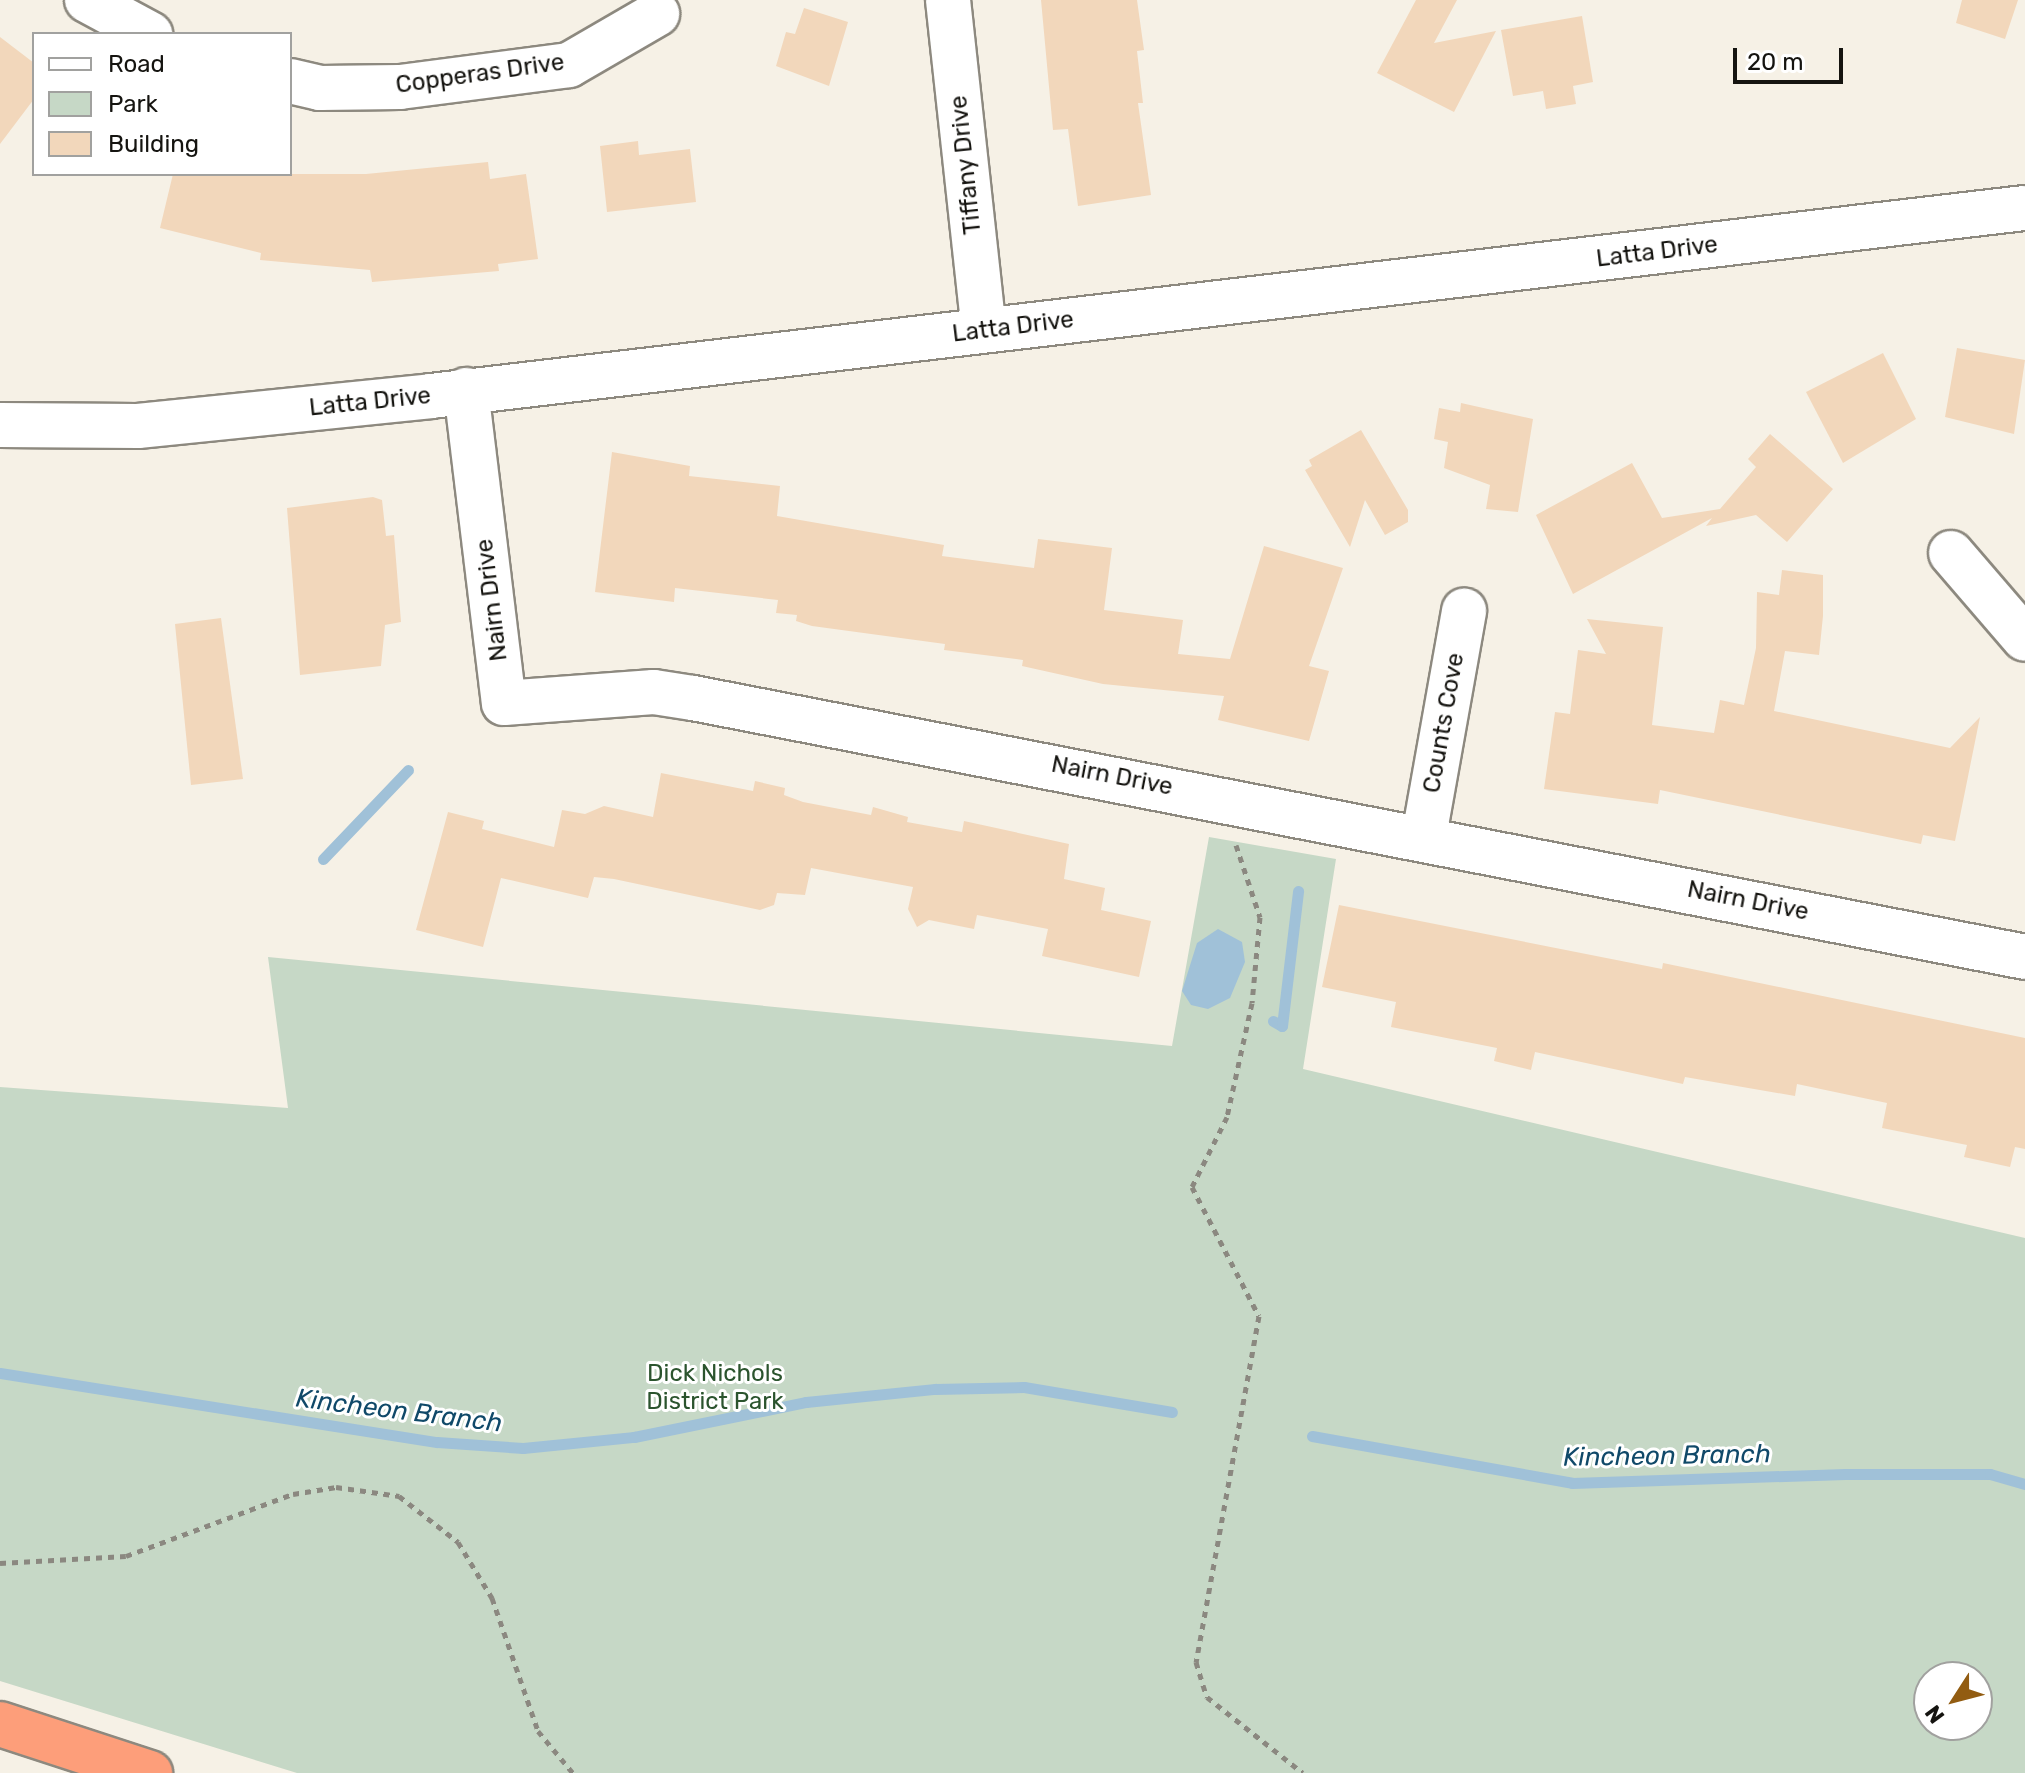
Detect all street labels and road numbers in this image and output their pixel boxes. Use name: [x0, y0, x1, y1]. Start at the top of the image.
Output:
street label: Copperas Drive: [394, 48, 566, 100]
street label: Tiffany Drive: [944, 94, 988, 236]
street label: Latta Drive: [1595, 230, 1719, 274]
street label: Latta Drive: [951, 305, 1075, 349]
street label: Latta Drive: [308, 381, 432, 423]
street label: Nairn Drive: [470, 537, 514, 663]
street label: Counts Cove: [1418, 651, 1470, 795]
street label: Nairn Drive: [1049, 750, 1175, 802]
street label: Nairn Drive: [1685, 875, 1811, 927]

